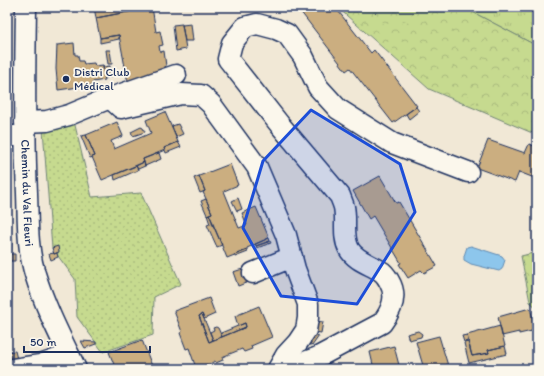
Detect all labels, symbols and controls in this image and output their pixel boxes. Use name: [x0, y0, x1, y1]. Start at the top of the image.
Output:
place label: Distri Club Médical: [74, 65, 129, 93]
marker: Distri Club Médical: [61, 74, 71, 84]
street label: Chemin du Val Fleuri: [18, 139, 36, 247]
scale bar: [24, 328, 150, 354]
text: 50 m: [30, 335, 56, 349]

